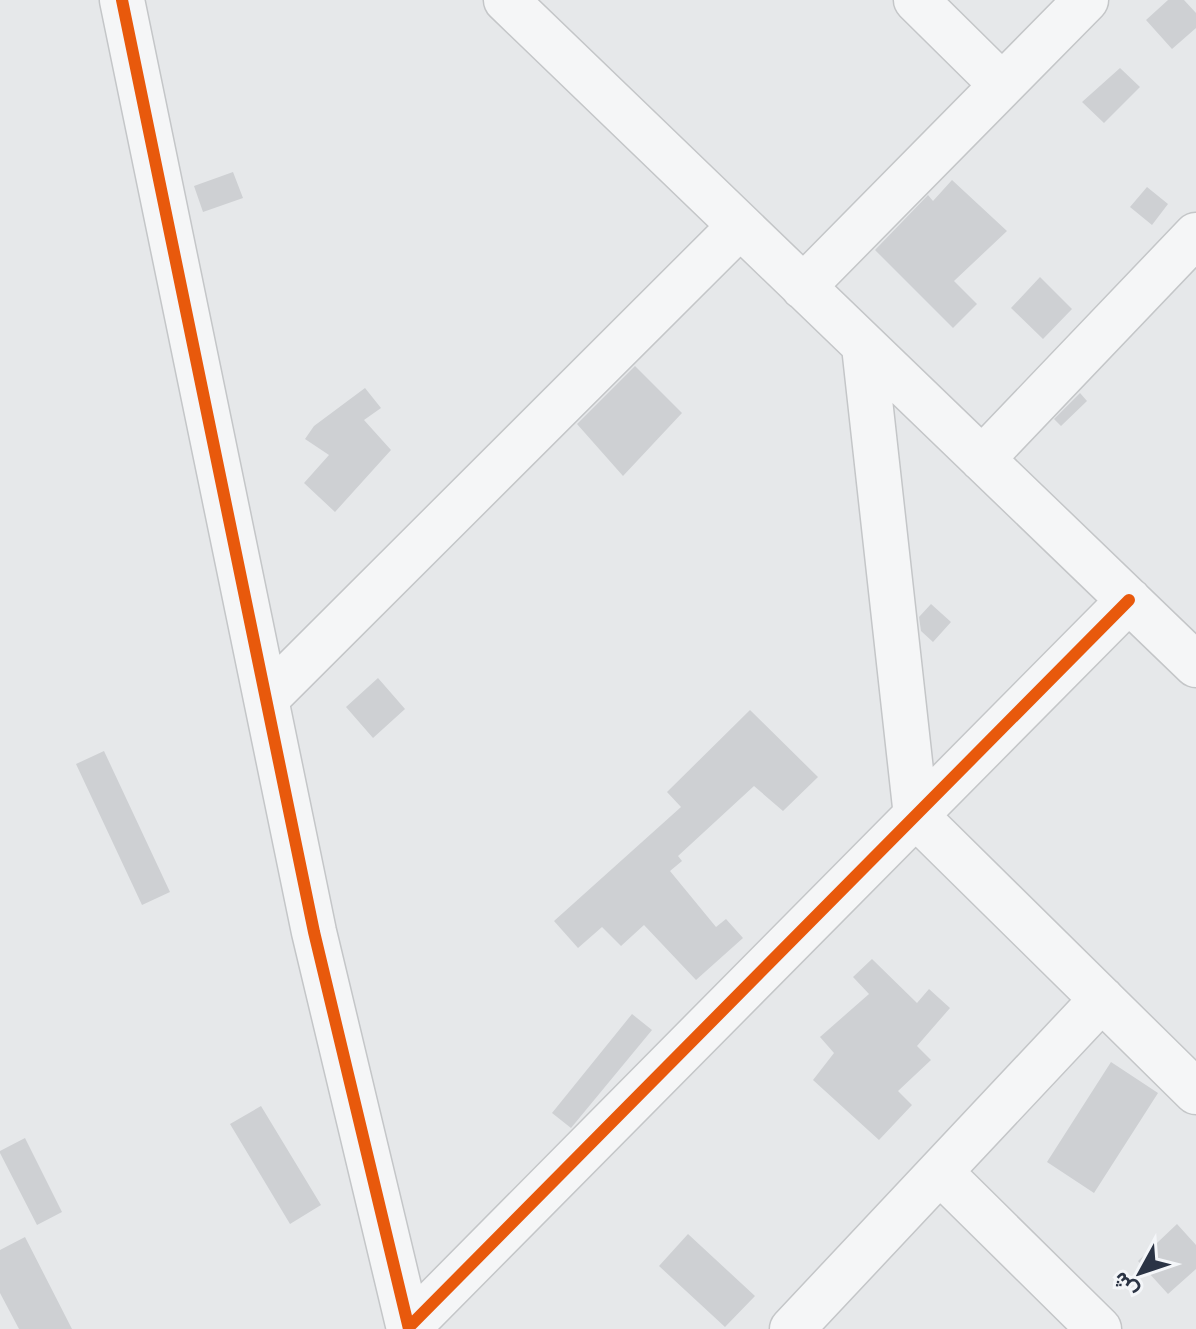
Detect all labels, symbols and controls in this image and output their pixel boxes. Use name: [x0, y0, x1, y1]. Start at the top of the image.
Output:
north arrow: [1100, 1233, 1180, 1313]
text: ش: [1107, 1267, 1144, 1304]

